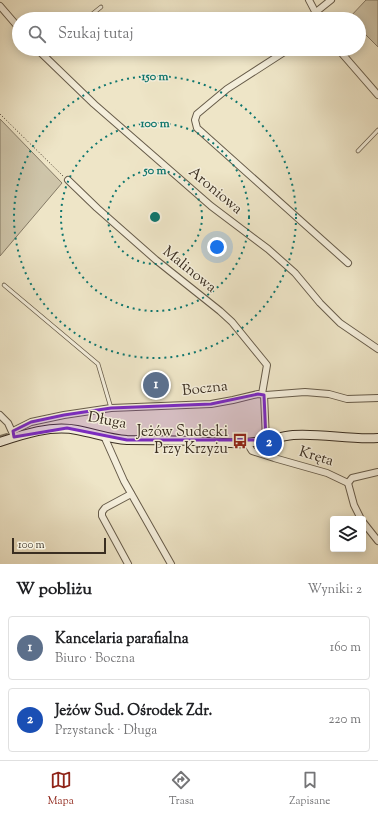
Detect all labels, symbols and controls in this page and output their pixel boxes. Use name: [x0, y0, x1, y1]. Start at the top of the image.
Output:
search box: [12, 12, 366, 56]
icon: search: [26, 23, 48, 45]
text: Szukaj tutaj: [58, 24, 133, 45]
text: 150 m: [140, 68, 169, 86]
text: 100 m: [139, 115, 170, 133]
text: 50 m: [143, 162, 167, 180]
street label: Aroniowa: [183, 162, 247, 220]
centre of rings: [148, 210, 162, 224]
your location: [207, 237, 227, 257]
street label: Malinowa: [158, 242, 220, 298]
pin: 1: [143, 370, 169, 400]
street label: Boczna: [181, 376, 229, 402]
street label: Długa: [86, 407, 128, 435]
place label: Jeżów Sudecki Przy Krzyżu: [136, 422, 228, 460]
pin: 2: [256, 428, 282, 458]
bus stop icon: Jeżów Sudecki Przy Krzyżu: [231, 432, 249, 450]
street label: Kręta: [296, 442, 336, 472]
map controls: [330, 516, 366, 552]
button: layers: [330, 516, 366, 552]
scale bar: [12, 536, 106, 555]
text: 100 m: [18, 537, 45, 553]
text: W pobliżu: [16, 578, 92, 602]
text: Wyniki: 2: [307, 581, 362, 599]
text: Kancelaria parafialna: [55, 629, 189, 650]
text: 1: [28, 639, 32, 657]
text: 160 m: [330, 639, 361, 657]
text: Biuro · Boczna: [55, 650, 135, 668]
text: Jeżów Sud. Ośrodek Zdr.: [55, 701, 212, 722]
text: 2: [27, 711, 33, 729]
text: 220 m: [328, 711, 361, 729]
text: Przystanek · Długa: [55, 722, 157, 740]
tab: Mapa: [48, 769, 74, 809]
tab: Trasa: [169, 769, 194, 809]
tab: Zapisane: [289, 769, 330, 809]

